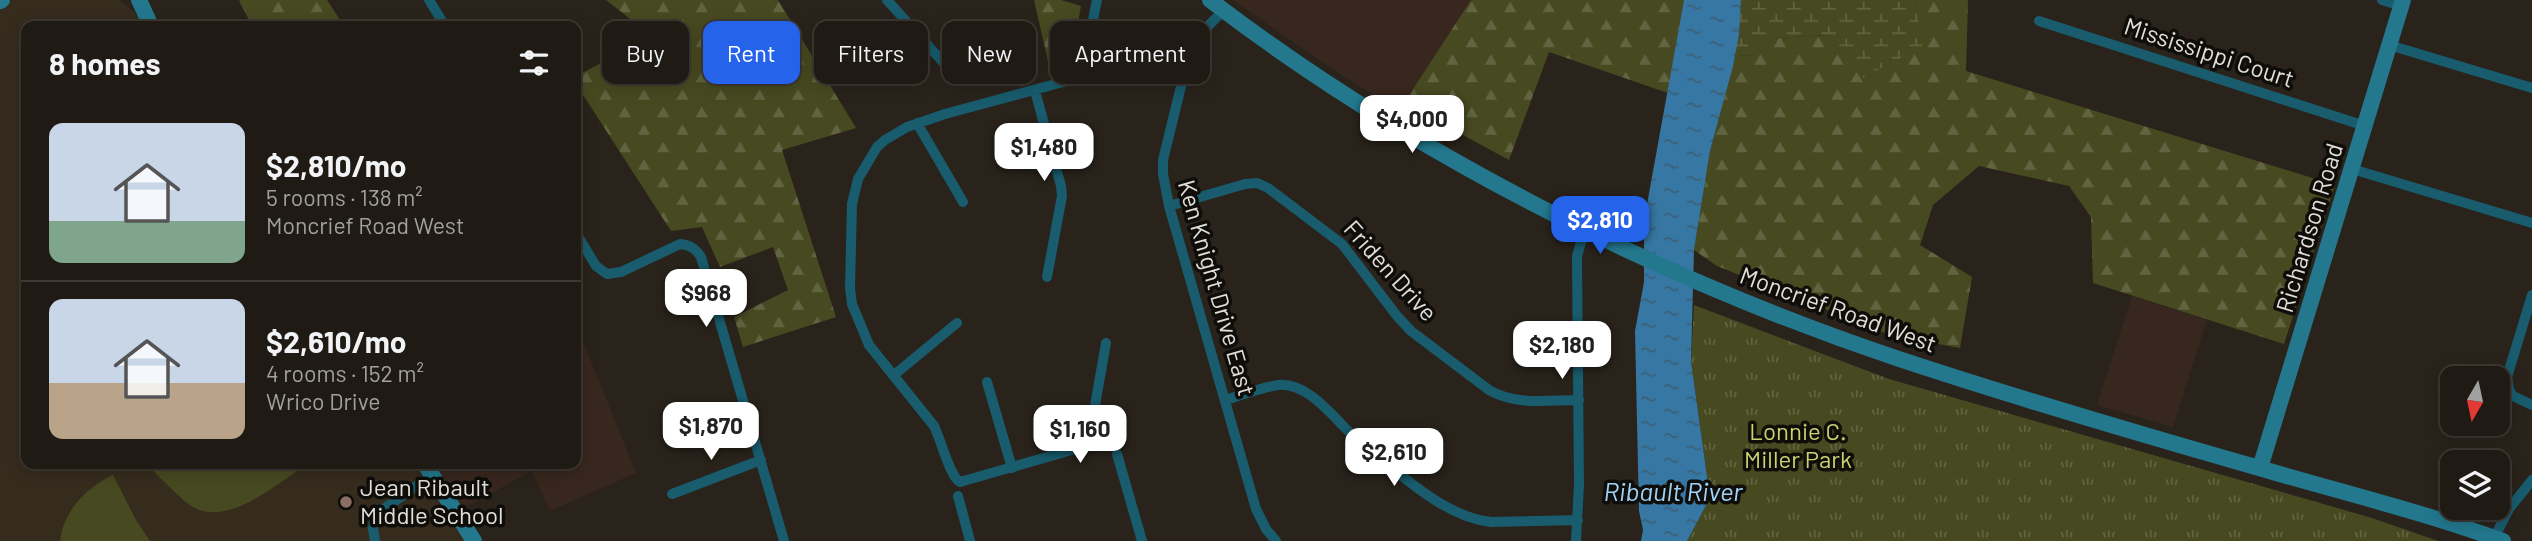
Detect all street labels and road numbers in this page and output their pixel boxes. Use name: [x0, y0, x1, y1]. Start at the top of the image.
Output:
street label: Mississippi Court: [2121, 10, 2298, 93]
street label: Richardson Road: [2269, 139, 2348, 316]
street label: Ken Knight Drive East: [1173, 176, 1262, 399]
street label: Friden Drive: [1338, 214, 1444, 326]
street label: Moncrief Road West: [1736, 260, 1941, 358]

